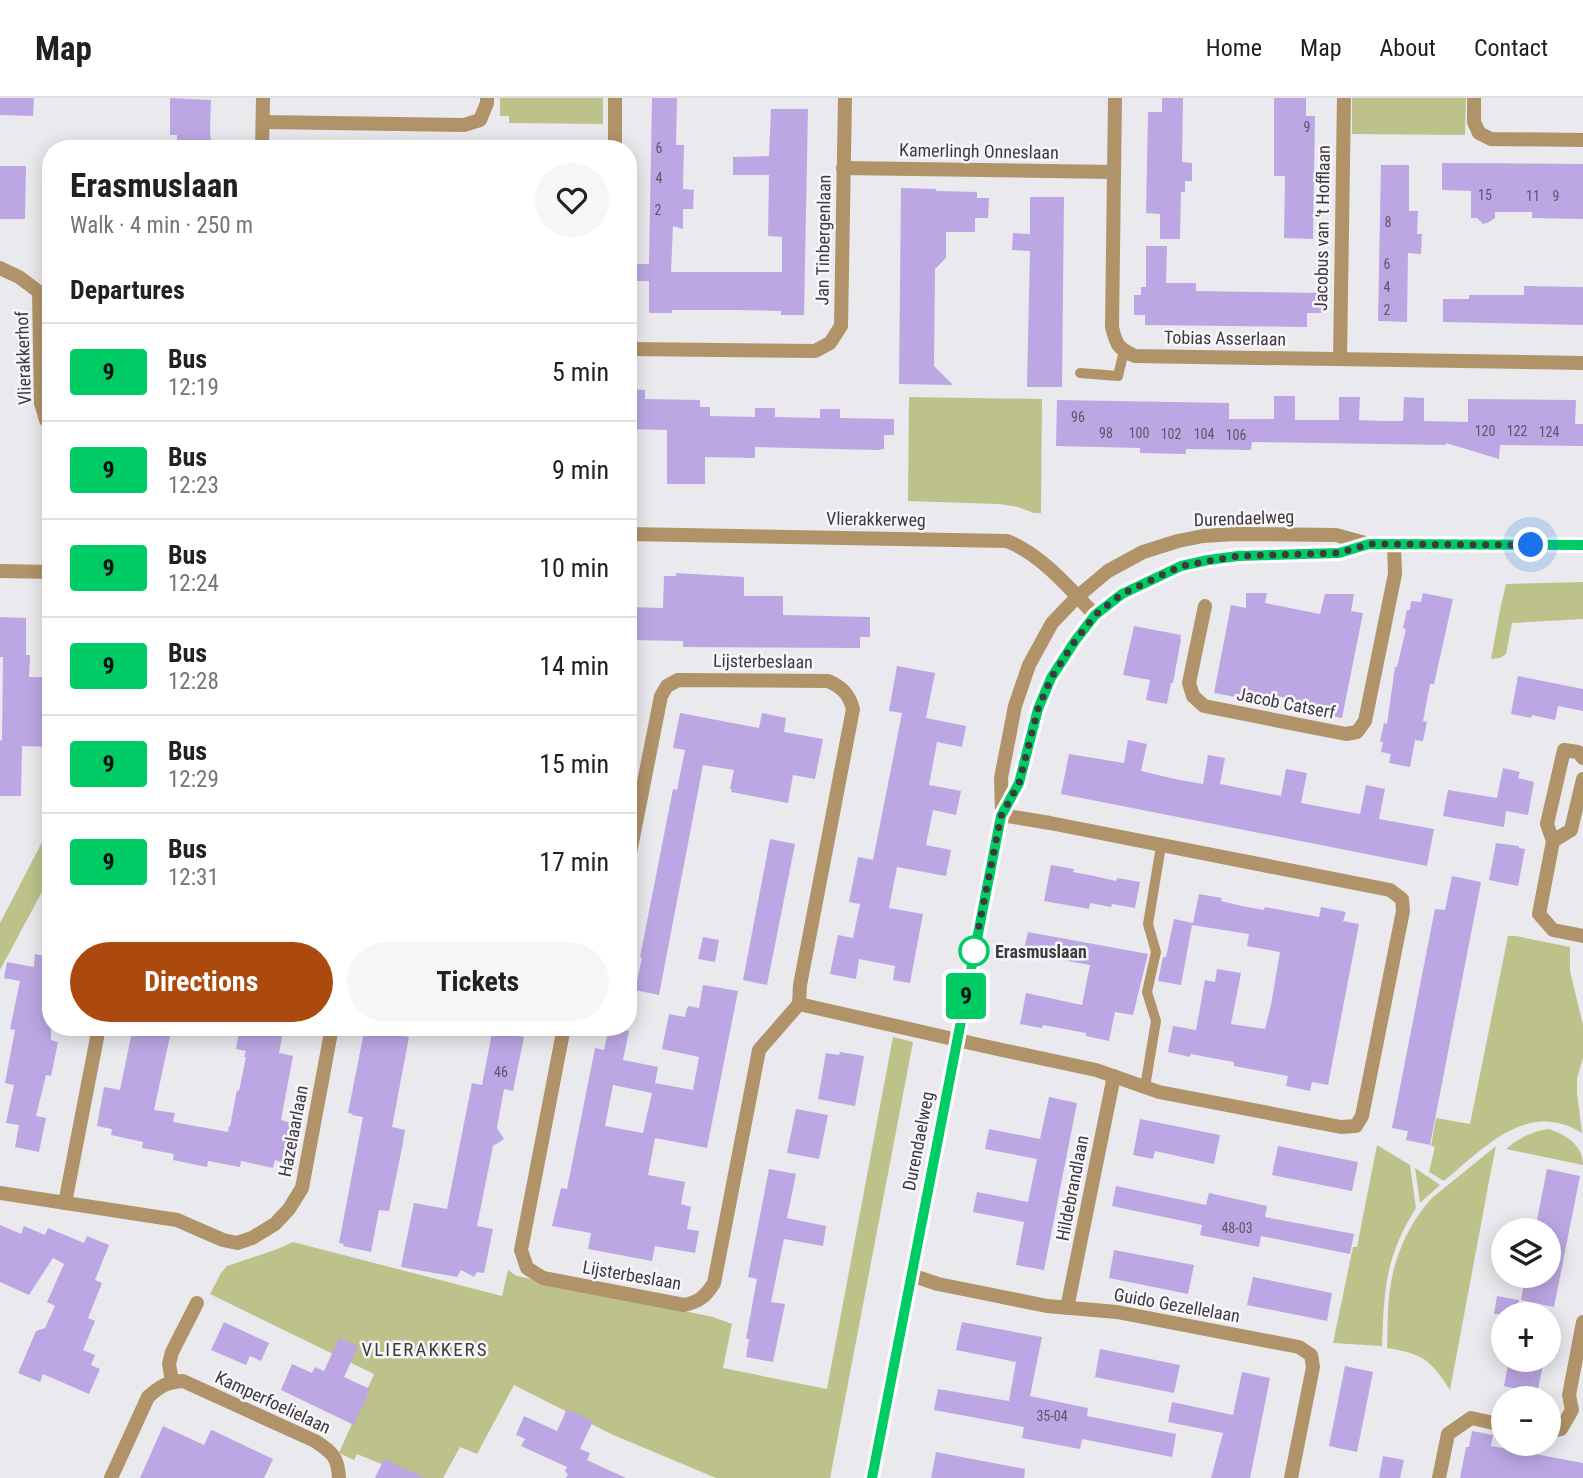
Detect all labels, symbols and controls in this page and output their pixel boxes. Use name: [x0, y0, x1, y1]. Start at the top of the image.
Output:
text: Map: [35, 29, 92, 68]
text: Home: [1206, 34, 1262, 62]
text: Map: [1300, 34, 1342, 62]
text: About: [1380, 34, 1436, 62]
text: Contact: [1474, 34, 1548, 62]
house number: 9: [1304, 119, 1310, 135]
street label: Kamerlingh Onneslaan: [899, 139, 1059, 163]
house number: 6: [656, 140, 663, 156]
street label: Jacobus van 't Hofflaan: [1310, 145, 1334, 311]
button: heart: [535, 163, 609, 237]
text: Erasmuslaan: [70, 166, 239, 205]
house number: 4: [656, 170, 663, 186]
street label: Jan Tinbergenlaan: [811, 174, 835, 306]
house number: 15: [1478, 187, 1492, 203]
house number: 11: [1526, 188, 1540, 204]
house number: 9: [1553, 188, 1559, 204]
house number: 2: [655, 202, 662, 218]
text: Walk · 4 min · 250 m: [70, 212, 253, 239]
house number: 8: [1385, 214, 1392, 230]
house number: 6: [1384, 256, 1391, 272]
text: Departures: [70, 275, 185, 305]
house number: 4: [1384, 279, 1391, 295]
house number: 2: [1384, 302, 1391, 318]
street label: Vlierakkerhof: [11, 310, 35, 405]
street label: Tobias Asserlaan: [1164, 326, 1286, 350]
text: Bus: [168, 344, 207, 374]
text: 5 min: [552, 357, 609, 387]
text: 9: [102, 358, 115, 386]
text: 12:19: [168, 374, 219, 401]
house number: 96: [1071, 409, 1085, 425]
house number: 120: [1475, 423, 1495, 439]
house number: 122: [1507, 423, 1527, 439]
house number: 124: [1539, 424, 1559, 440]
house number: 98: [1099, 425, 1113, 441]
house number: 100: [1129, 425, 1149, 441]
house number: 102: [1161, 426, 1181, 442]
house number: 104: [1194, 426, 1214, 442]
house number: 106: [1226, 427, 1246, 443]
text: Bus: [168, 442, 207, 472]
text: 9 min: [552, 455, 609, 485]
text: 9: [102, 456, 115, 484]
text: 12:23: [168, 472, 219, 499]
street label: Durendaelweg: [1193, 506, 1295, 530]
street label: Vlierakkerweg: [826, 508, 926, 530]
your location: [1513, 527, 1548, 562]
text: Bus: [168, 540, 207, 570]
text: 10 min: [539, 553, 609, 583]
text: 9: [102, 554, 115, 582]
text: 12:24: [168, 570, 219, 597]
text: Bus: [168, 638, 207, 668]
street label: Lijsterbeslaan: [713, 650, 813, 672]
text: 14 min: [539, 651, 609, 681]
text: 9: [102, 652, 115, 680]
text: 12:28: [168, 668, 219, 695]
street label: Jacob Catserf: [1235, 683, 1337, 723]
text: Bus: [168, 736, 207, 766]
text: 15 min: [539, 749, 609, 779]
text: 9: [102, 750, 115, 778]
text: 12:29: [168, 766, 219, 793]
text: Bus: [168, 834, 207, 864]
text: 17 min: [539, 847, 609, 877]
text: 9: [102, 848, 115, 876]
text: 12:31: [168, 864, 219, 891]
marker: Erasmuslaan: [959, 936, 989, 966]
place label: Erasmuslaan: [995, 941, 1087, 962]
button: Directions: [70, 942, 333, 1022]
button: Tickets: [347, 942, 609, 1022]
line badge: 9: [943, 973, 989, 1019]
text: 9: [960, 982, 972, 1010]
house number: 46: [494, 1064, 508, 1080]
street label: Hazelaarlaan: [274, 1083, 312, 1179]
street label: Durendaelweg: [898, 1090, 938, 1192]
street label: Hildebrandlaan: [1051, 1133, 1093, 1243]
map controls: [1491, 1218, 1561, 1456]
button: layers: [1491, 1218, 1561, 1288]
house number: 48-03: [1221, 1220, 1253, 1236]
street label: Lijsterbeslaan: [581, 1256, 683, 1294]
street label: Guido Gezellelaan: [1112, 1284, 1242, 1326]
button: +: [1491, 1302, 1561, 1372]
district label: VLIERAKKERS: [361, 1338, 489, 1361]
street label: Kamperfoelielaan: [212, 1366, 334, 1438]
button: −: [1491, 1386, 1561, 1456]
house number: 35-04: [1036, 1408, 1068, 1424]

